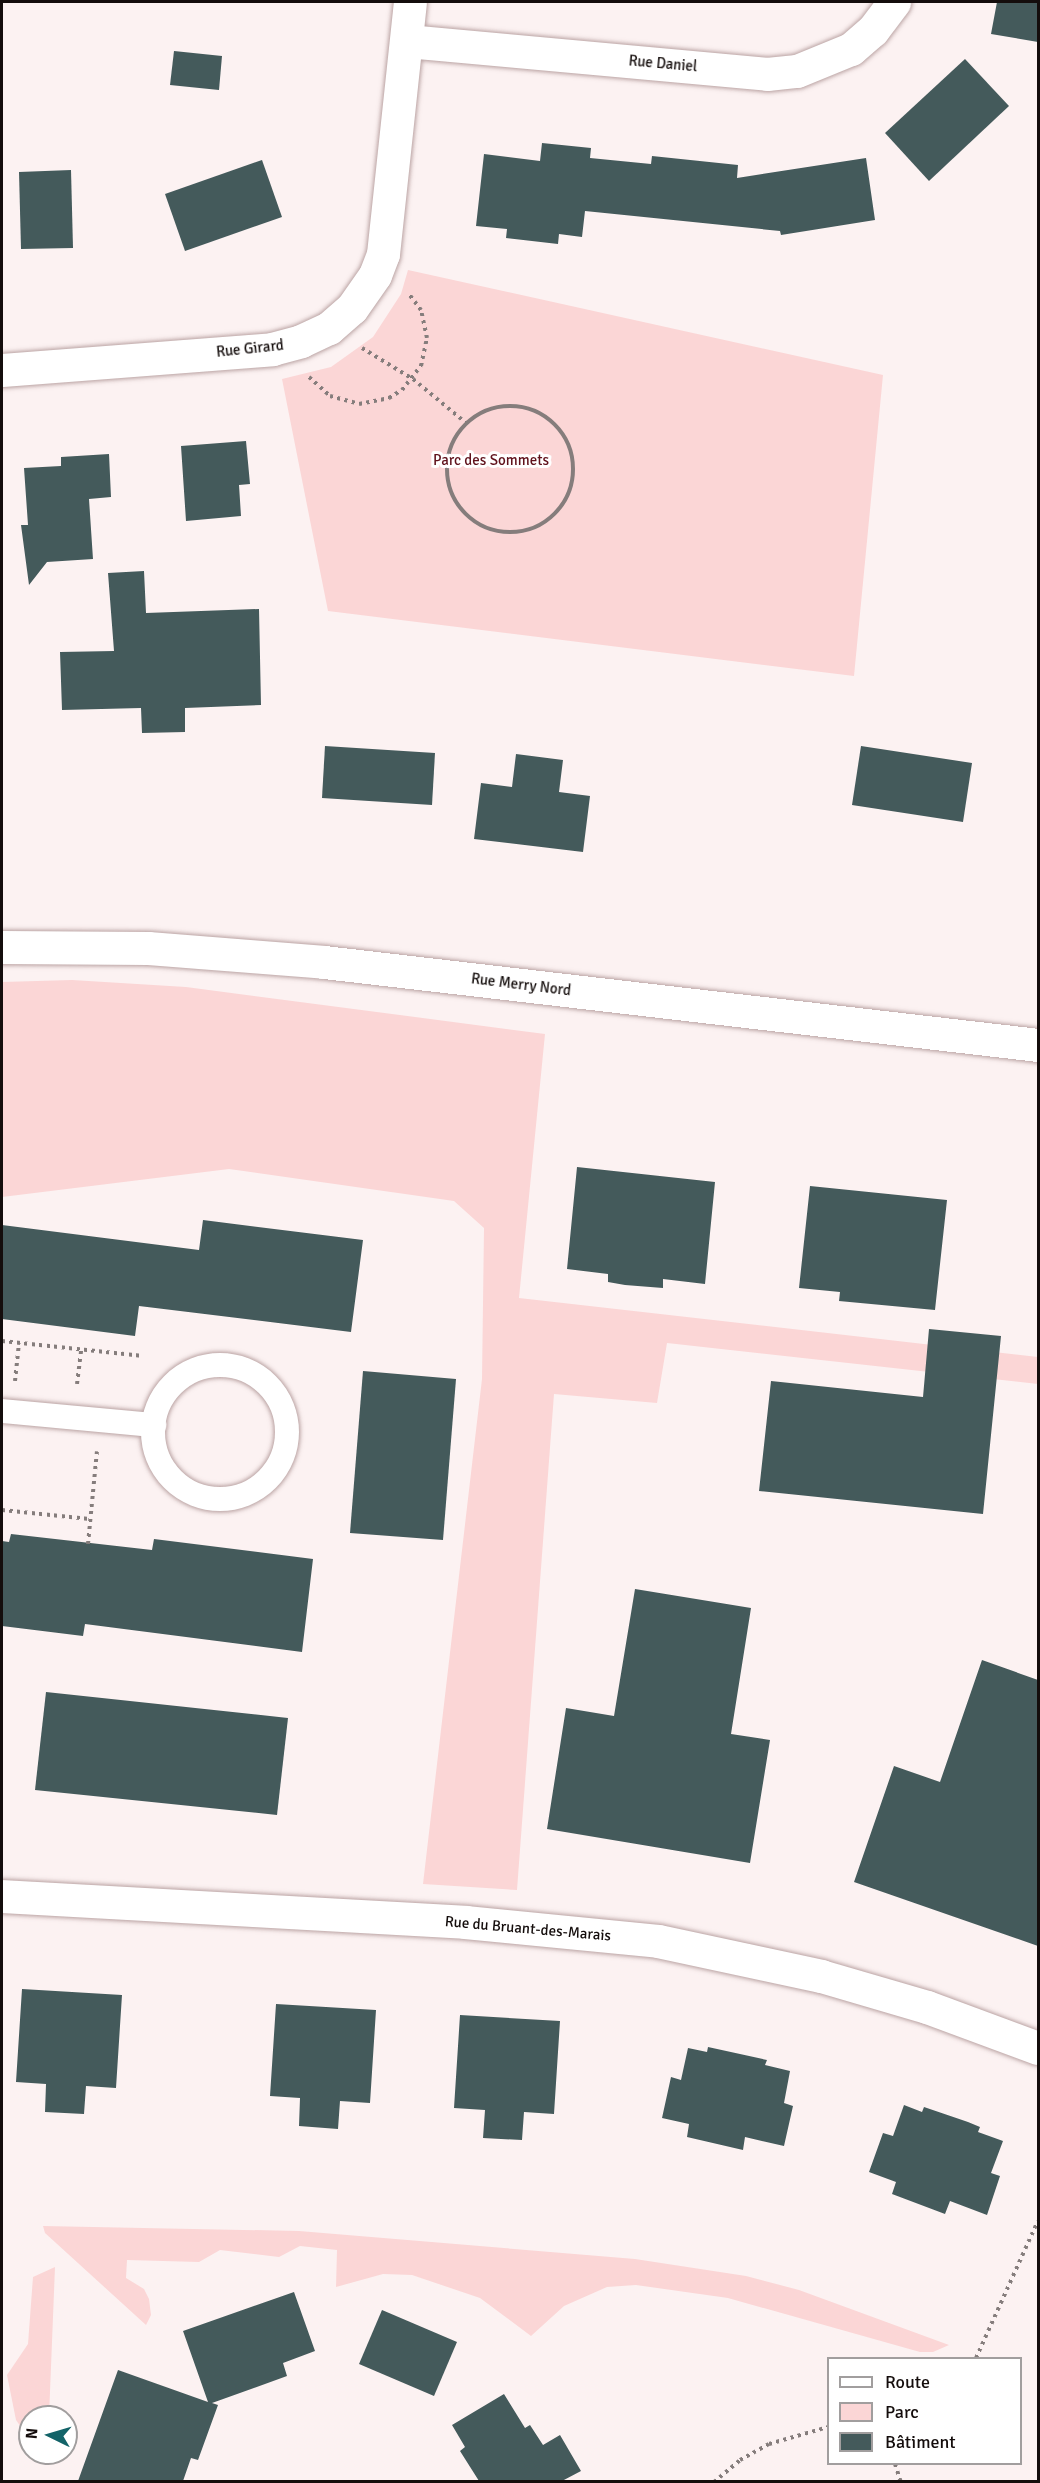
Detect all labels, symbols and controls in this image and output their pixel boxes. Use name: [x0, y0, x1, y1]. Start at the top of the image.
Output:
street label: Rue Daniel: [628, 52, 698, 76]
street label: Rue Girard: [215, 337, 285, 361]
park label: Parc des Sommets: [433, 452, 549, 470]
street label: Rue Merry Nord: [470, 970, 572, 1000]
street label: Rue du Bruant-des-Marais: [444, 1913, 612, 1945]
legend: [827, 2357, 1022, 2465]
text: Route: [885, 2371, 930, 2393]
text: Parc: [885, 2401, 919, 2423]
north arrow: [18, 2405, 78, 2465]
text: N: [22, 2427, 43, 2440]
text: Bâtiment: [885, 2431, 956, 2453]

